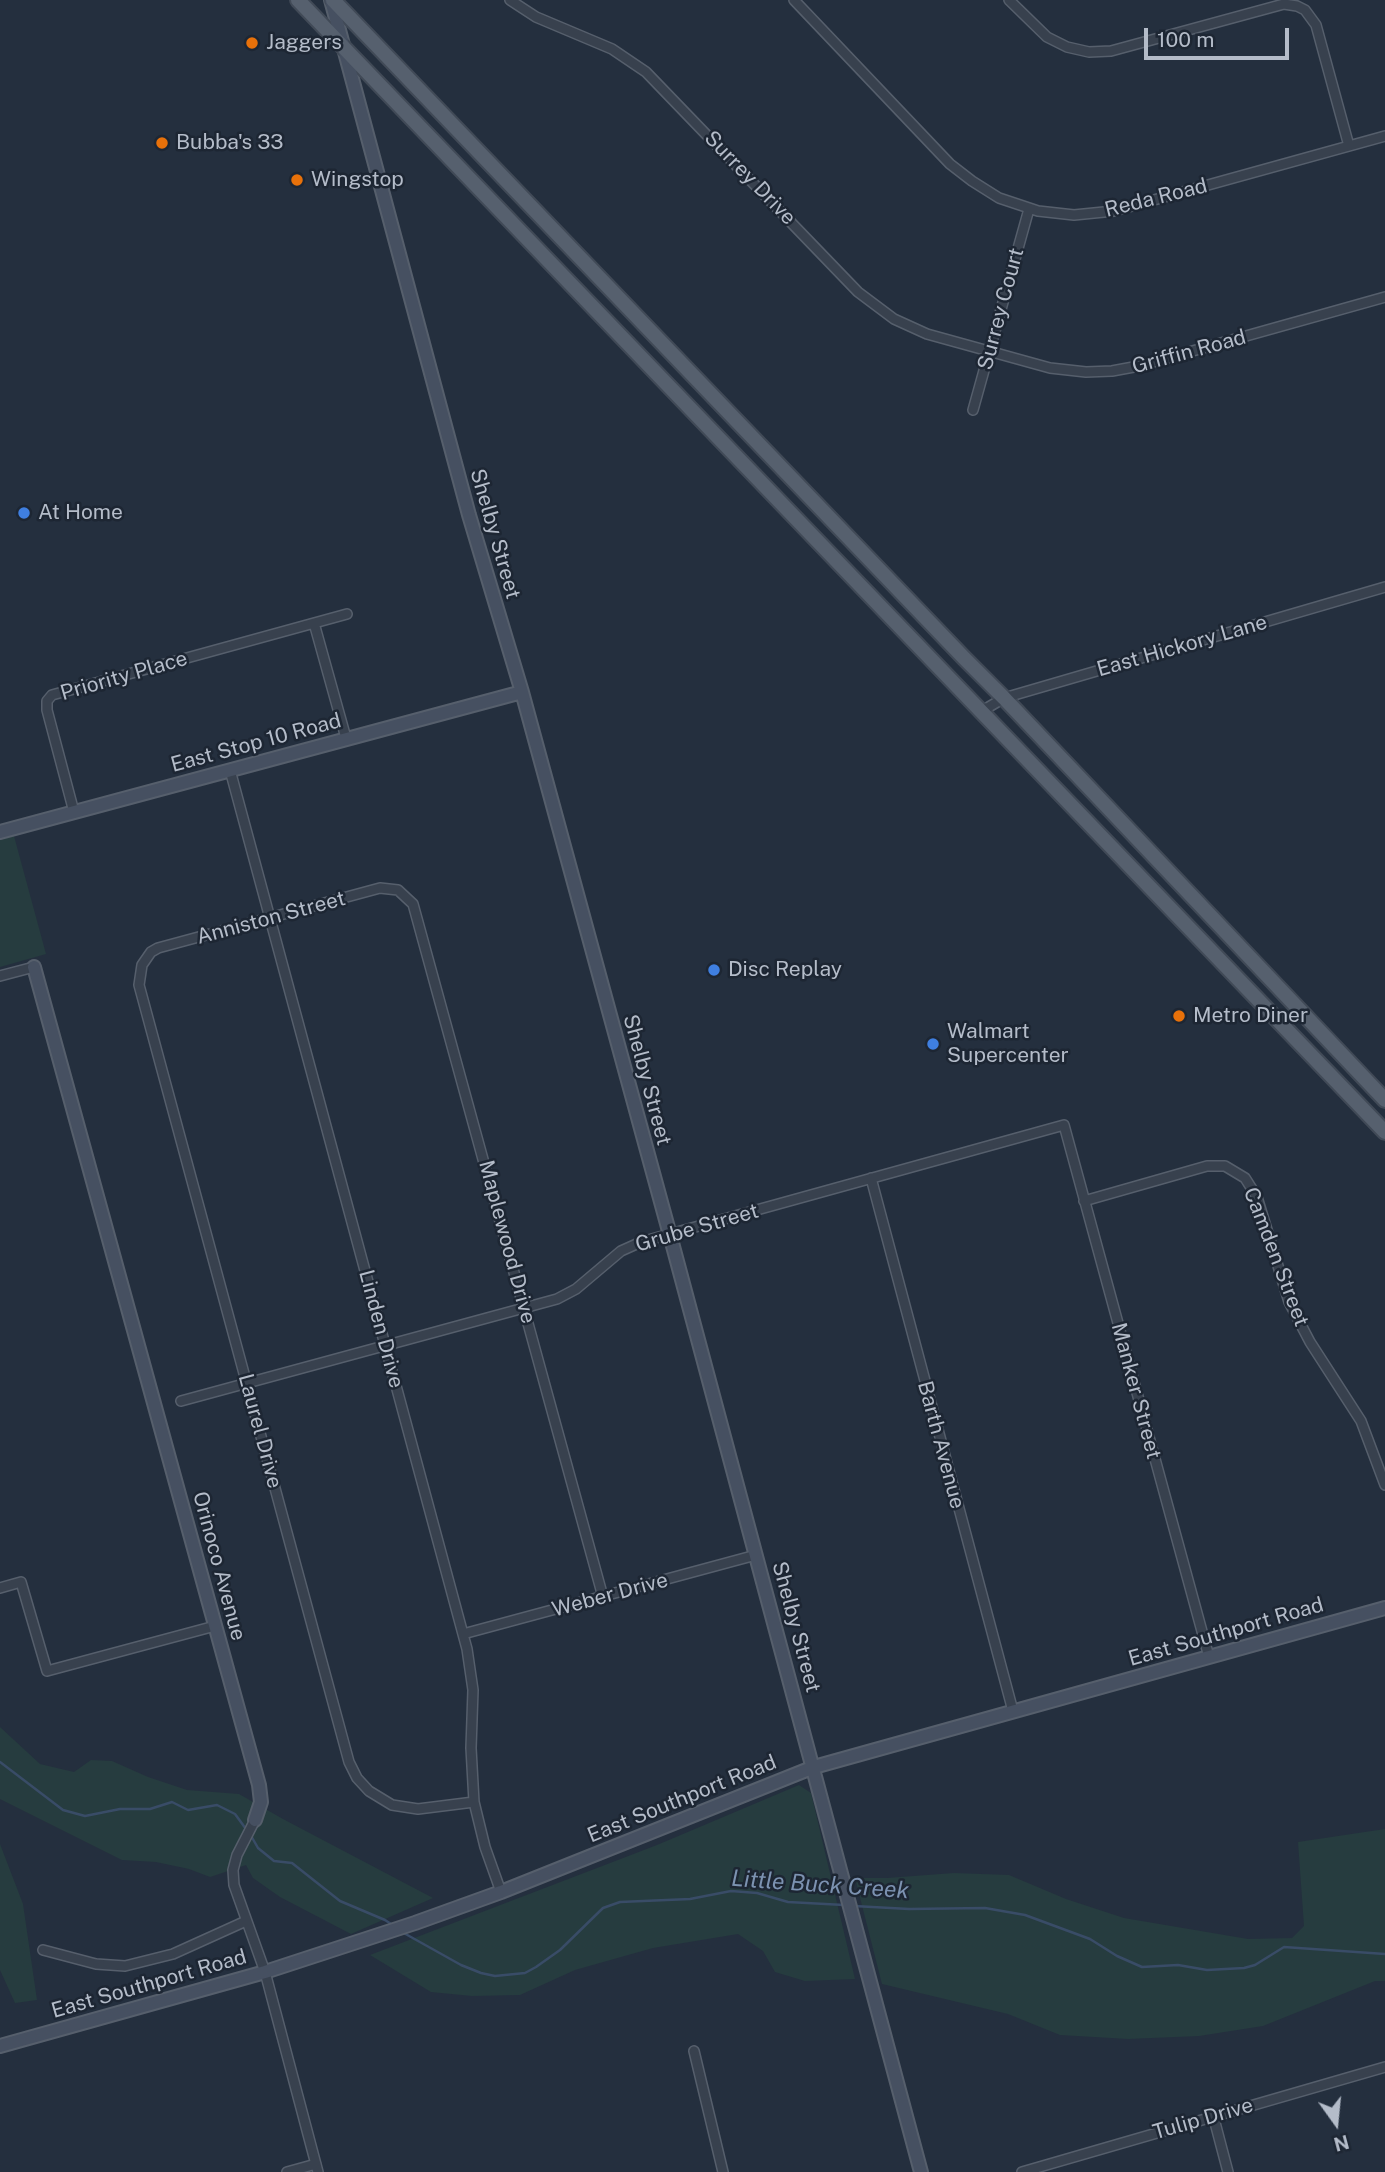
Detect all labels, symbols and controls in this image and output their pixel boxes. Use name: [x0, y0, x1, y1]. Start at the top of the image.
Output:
scale bar: [1147, 14, 1292, 58]
text: 100 m: [1157, 27, 1214, 52]
place label: Jaggers: [266, 30, 342, 56]
marker: Jaggers: [244, 35, 260, 51]
street label: Surrey Drive: [699, 126, 801, 230]
place label: Bubba's 33: [176, 130, 283, 156]
marker: Bubba's 33: [154, 135, 170, 151]
place label: Wingstop: [311, 167, 404, 193]
marker: Wingstop: [289, 172, 305, 188]
street label: Reda Road: [1102, 173, 1210, 223]
street label: Surrey Court: [973, 245, 1029, 373]
street label: Griffin Road: [1129, 325, 1249, 379]
street label: Shelby Street: [464, 466, 526, 602]
place label: At Home: [38, 500, 123, 526]
marker: At Home: [16, 505, 32, 521]
street label: East Hickory Lane: [1094, 610, 1270, 682]
street label: Priority Place: [58, 646, 190, 706]
street label: East Stop 10 Road: [168, 708, 344, 778]
street label: Anniston Street: [194, 886, 348, 950]
place label: Disc Replay: [728, 957, 842, 983]
marker: Disc Replay: [706, 962, 722, 978]
place label: Metro Diner: [1193, 1003, 1308, 1029]
marker: Metro Diner: [1171, 1008, 1187, 1024]
street label: Shelby Street: [617, 1012, 677, 1148]
place label: Walmart Supercenter: [947, 1019, 1069, 1069]
marker: Walmart Supercenter: [925, 1036, 941, 1052]
street label: Maplewood Drive: [473, 1158, 541, 1326]
street label: Camden Street: [1238, 1184, 1314, 1330]
street label: Grube Street: [633, 1198, 761, 1258]
street label: Linden Drive: [353, 1267, 409, 1391]
street label: Manker Street: [1106, 1320, 1166, 1462]
street label: Laurel Drive: [233, 1371, 287, 1491]
street label: Barth Avenue: [912, 1378, 970, 1512]
street label: Orinoco Avenue: [187, 1489, 251, 1643]
street label: Shelby Street: [766, 1559, 826, 1695]
street label: Weber Drive: [549, 1567, 671, 1623]
street label: East Southport Road: [1126, 1592, 1326, 1672]
street label: East Southport Road: [584, 1750, 780, 1848]
water label: Little Buck Creek: [730, 1865, 910, 1905]
street label: East Southport Road: [49, 1944, 249, 2024]
north arrow: [1301, 2088, 1371, 2158]
street label: Tulip Drive: [1150, 2093, 1256, 2145]
text: N: [1331, 2131, 1351, 2156]

